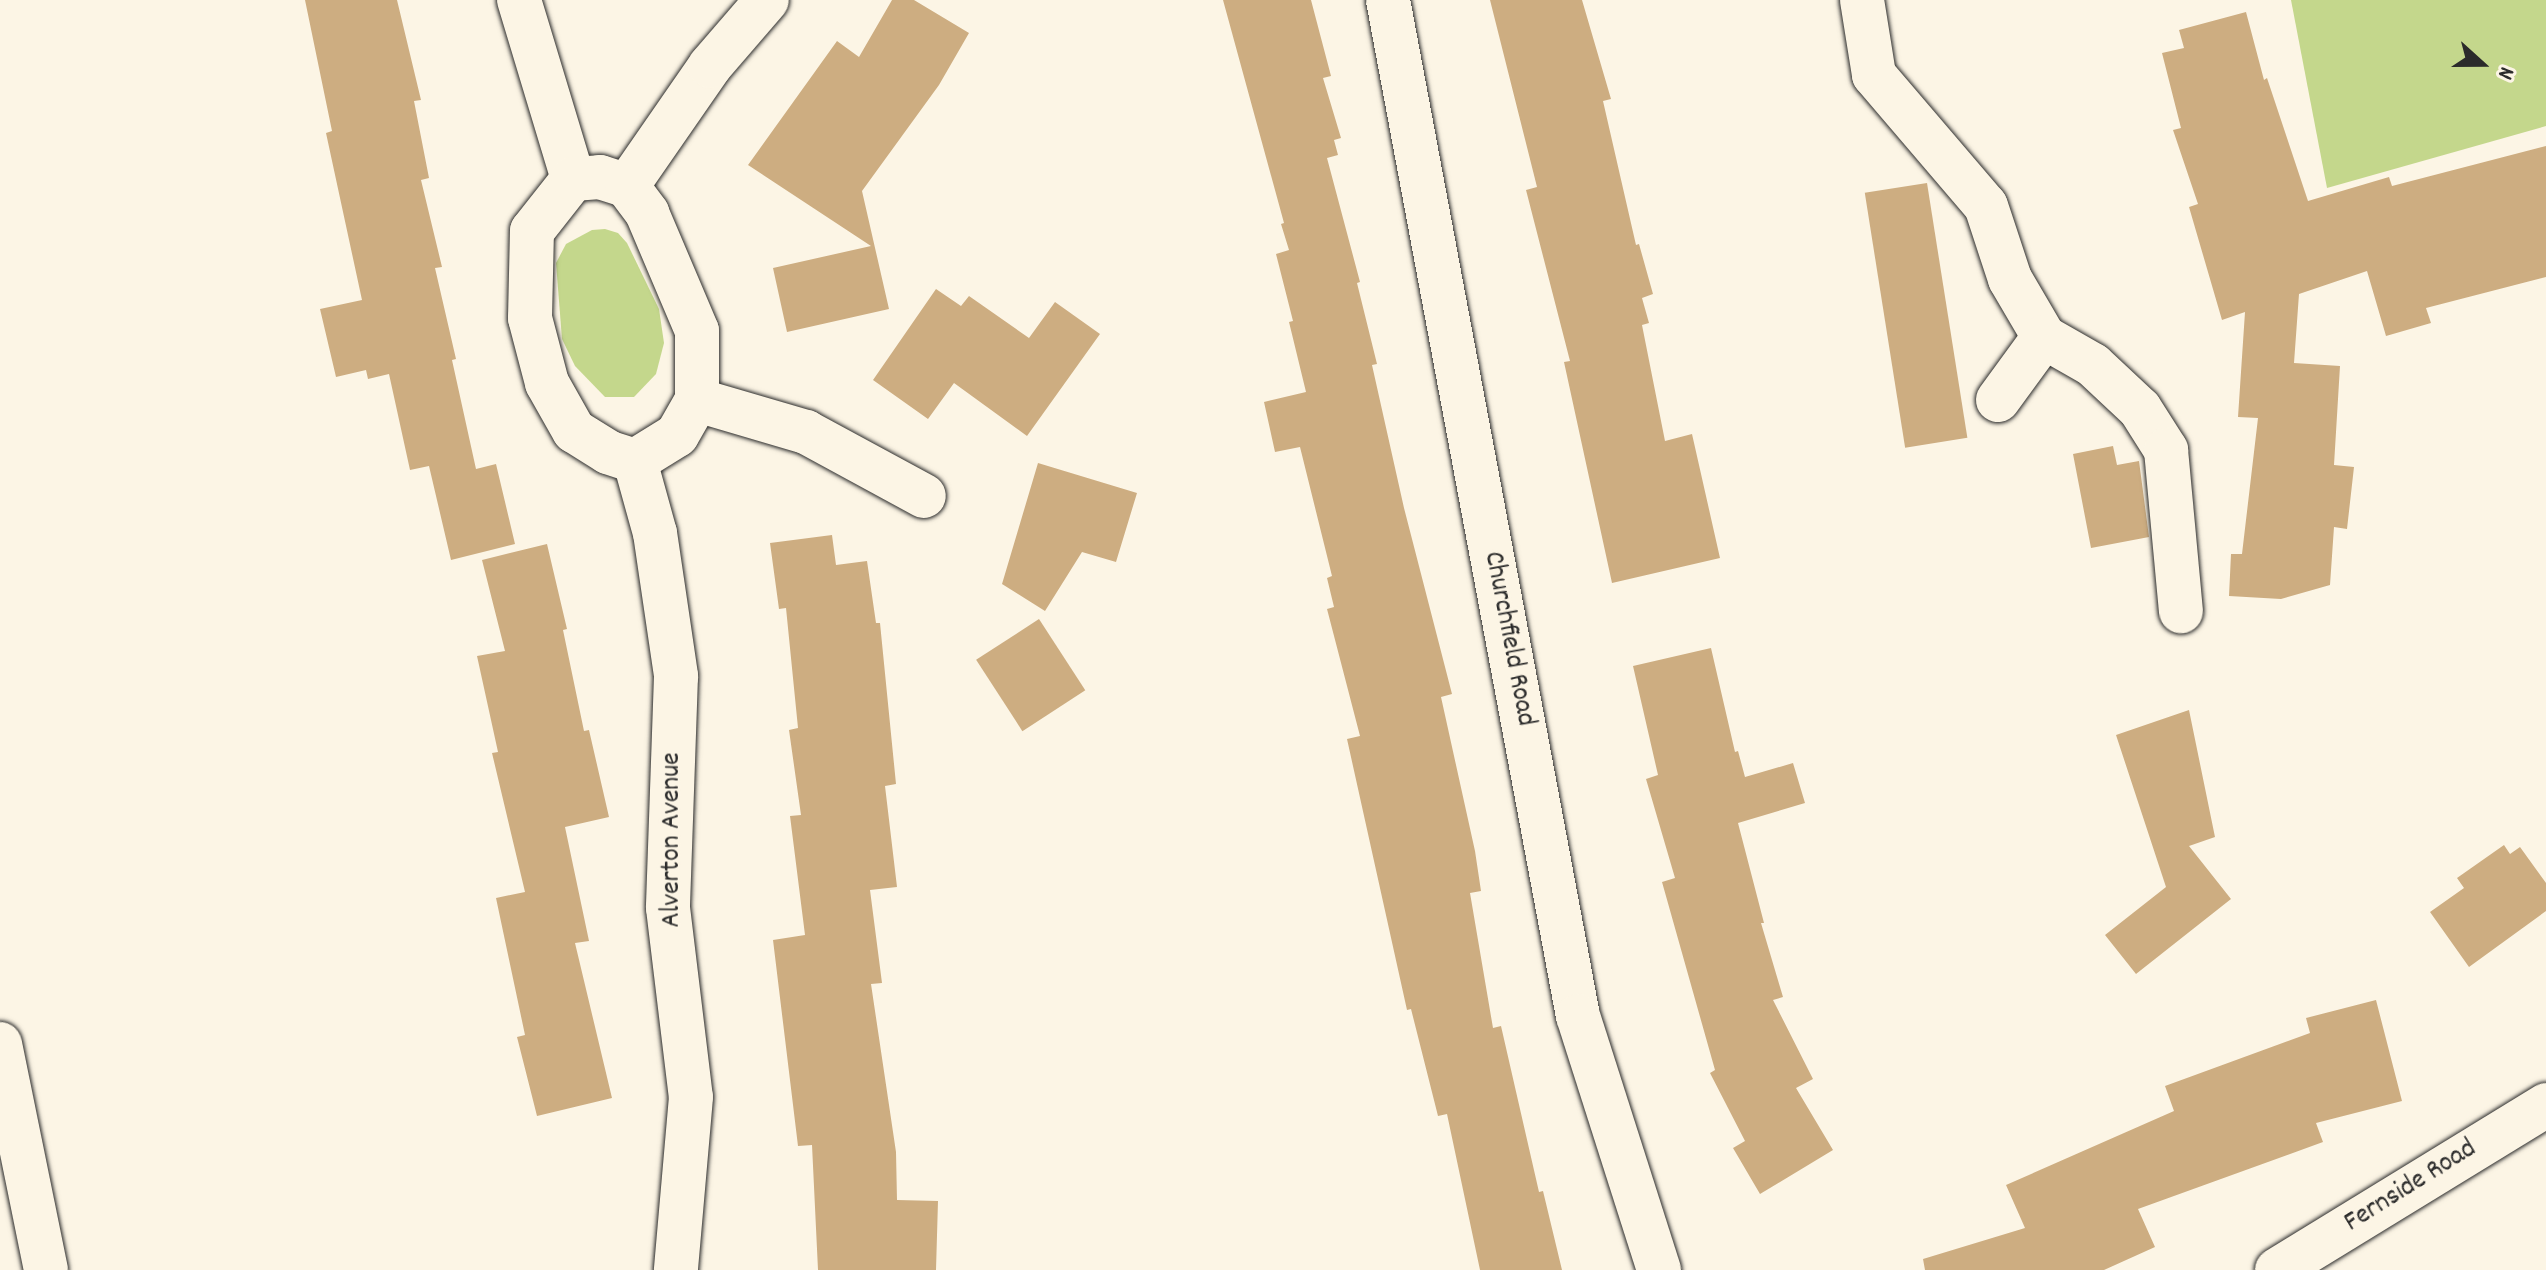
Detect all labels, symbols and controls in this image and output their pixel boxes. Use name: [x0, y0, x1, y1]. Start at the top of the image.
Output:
north arrow: [2442, 24, 2522, 104]
text: N: [2488, 62, 2521, 83]
street label: Churchfield Road: [1475, 549, 1541, 729]
street label: Alverton Avenue: [656, 752, 690, 928]
street label: Fernside Road: [2339, 1133, 2483, 1241]

